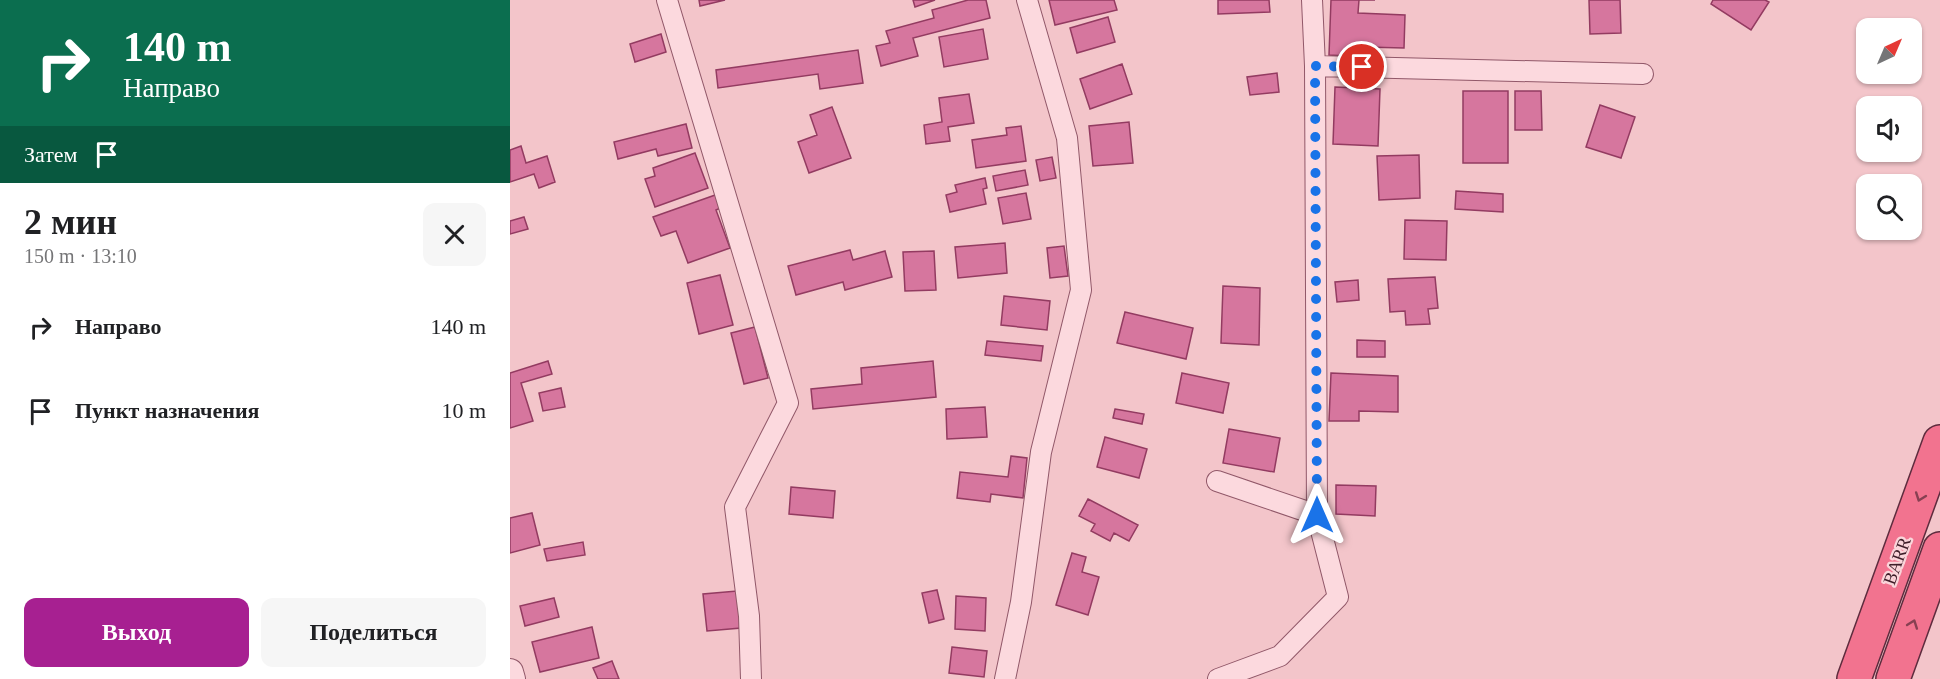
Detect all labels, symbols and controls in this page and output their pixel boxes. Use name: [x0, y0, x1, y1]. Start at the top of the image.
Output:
north arrow: [1856, 18, 1922, 84]
map controls: [1856, 18, 1922, 240]
icon: right: [24, 24, 102, 102]
text: 140 m: [123, 24, 232, 70]
pin: [1336, 41, 1387, 92]
icon: arrive: [1345, 50, 1378, 83]
text: Направо: [123, 73, 220, 103]
button: sound: [1856, 96, 1922, 162]
icon: arrive: [90, 138, 123, 171]
text: Затем: [24, 142, 78, 167]
button: search: [1856, 174, 1922, 240]
text: 2 мин: [24, 202, 117, 242]
button: close: [423, 203, 486, 266]
text: 150 m · 13:10: [24, 245, 137, 267]
icon: right: [24, 311, 57, 344]
text: Направо: [75, 314, 161, 339]
text: 140 m: [430, 314, 486, 339]
icon: arrive: [24, 395, 57, 428]
text: Пункт назначения: [75, 398, 260, 423]
text: 10 m: [441, 398, 486, 423]
position arrow: [1285, 483, 1349, 547]
one-way arrow: [1915, 491, 1927, 502]
street label: BARR: [1879, 535, 1915, 587]
button: Выход: [24, 598, 249, 667]
button: Поделиться: [261, 598, 486, 667]
one-way arrow: [1906, 619, 1918, 630]

